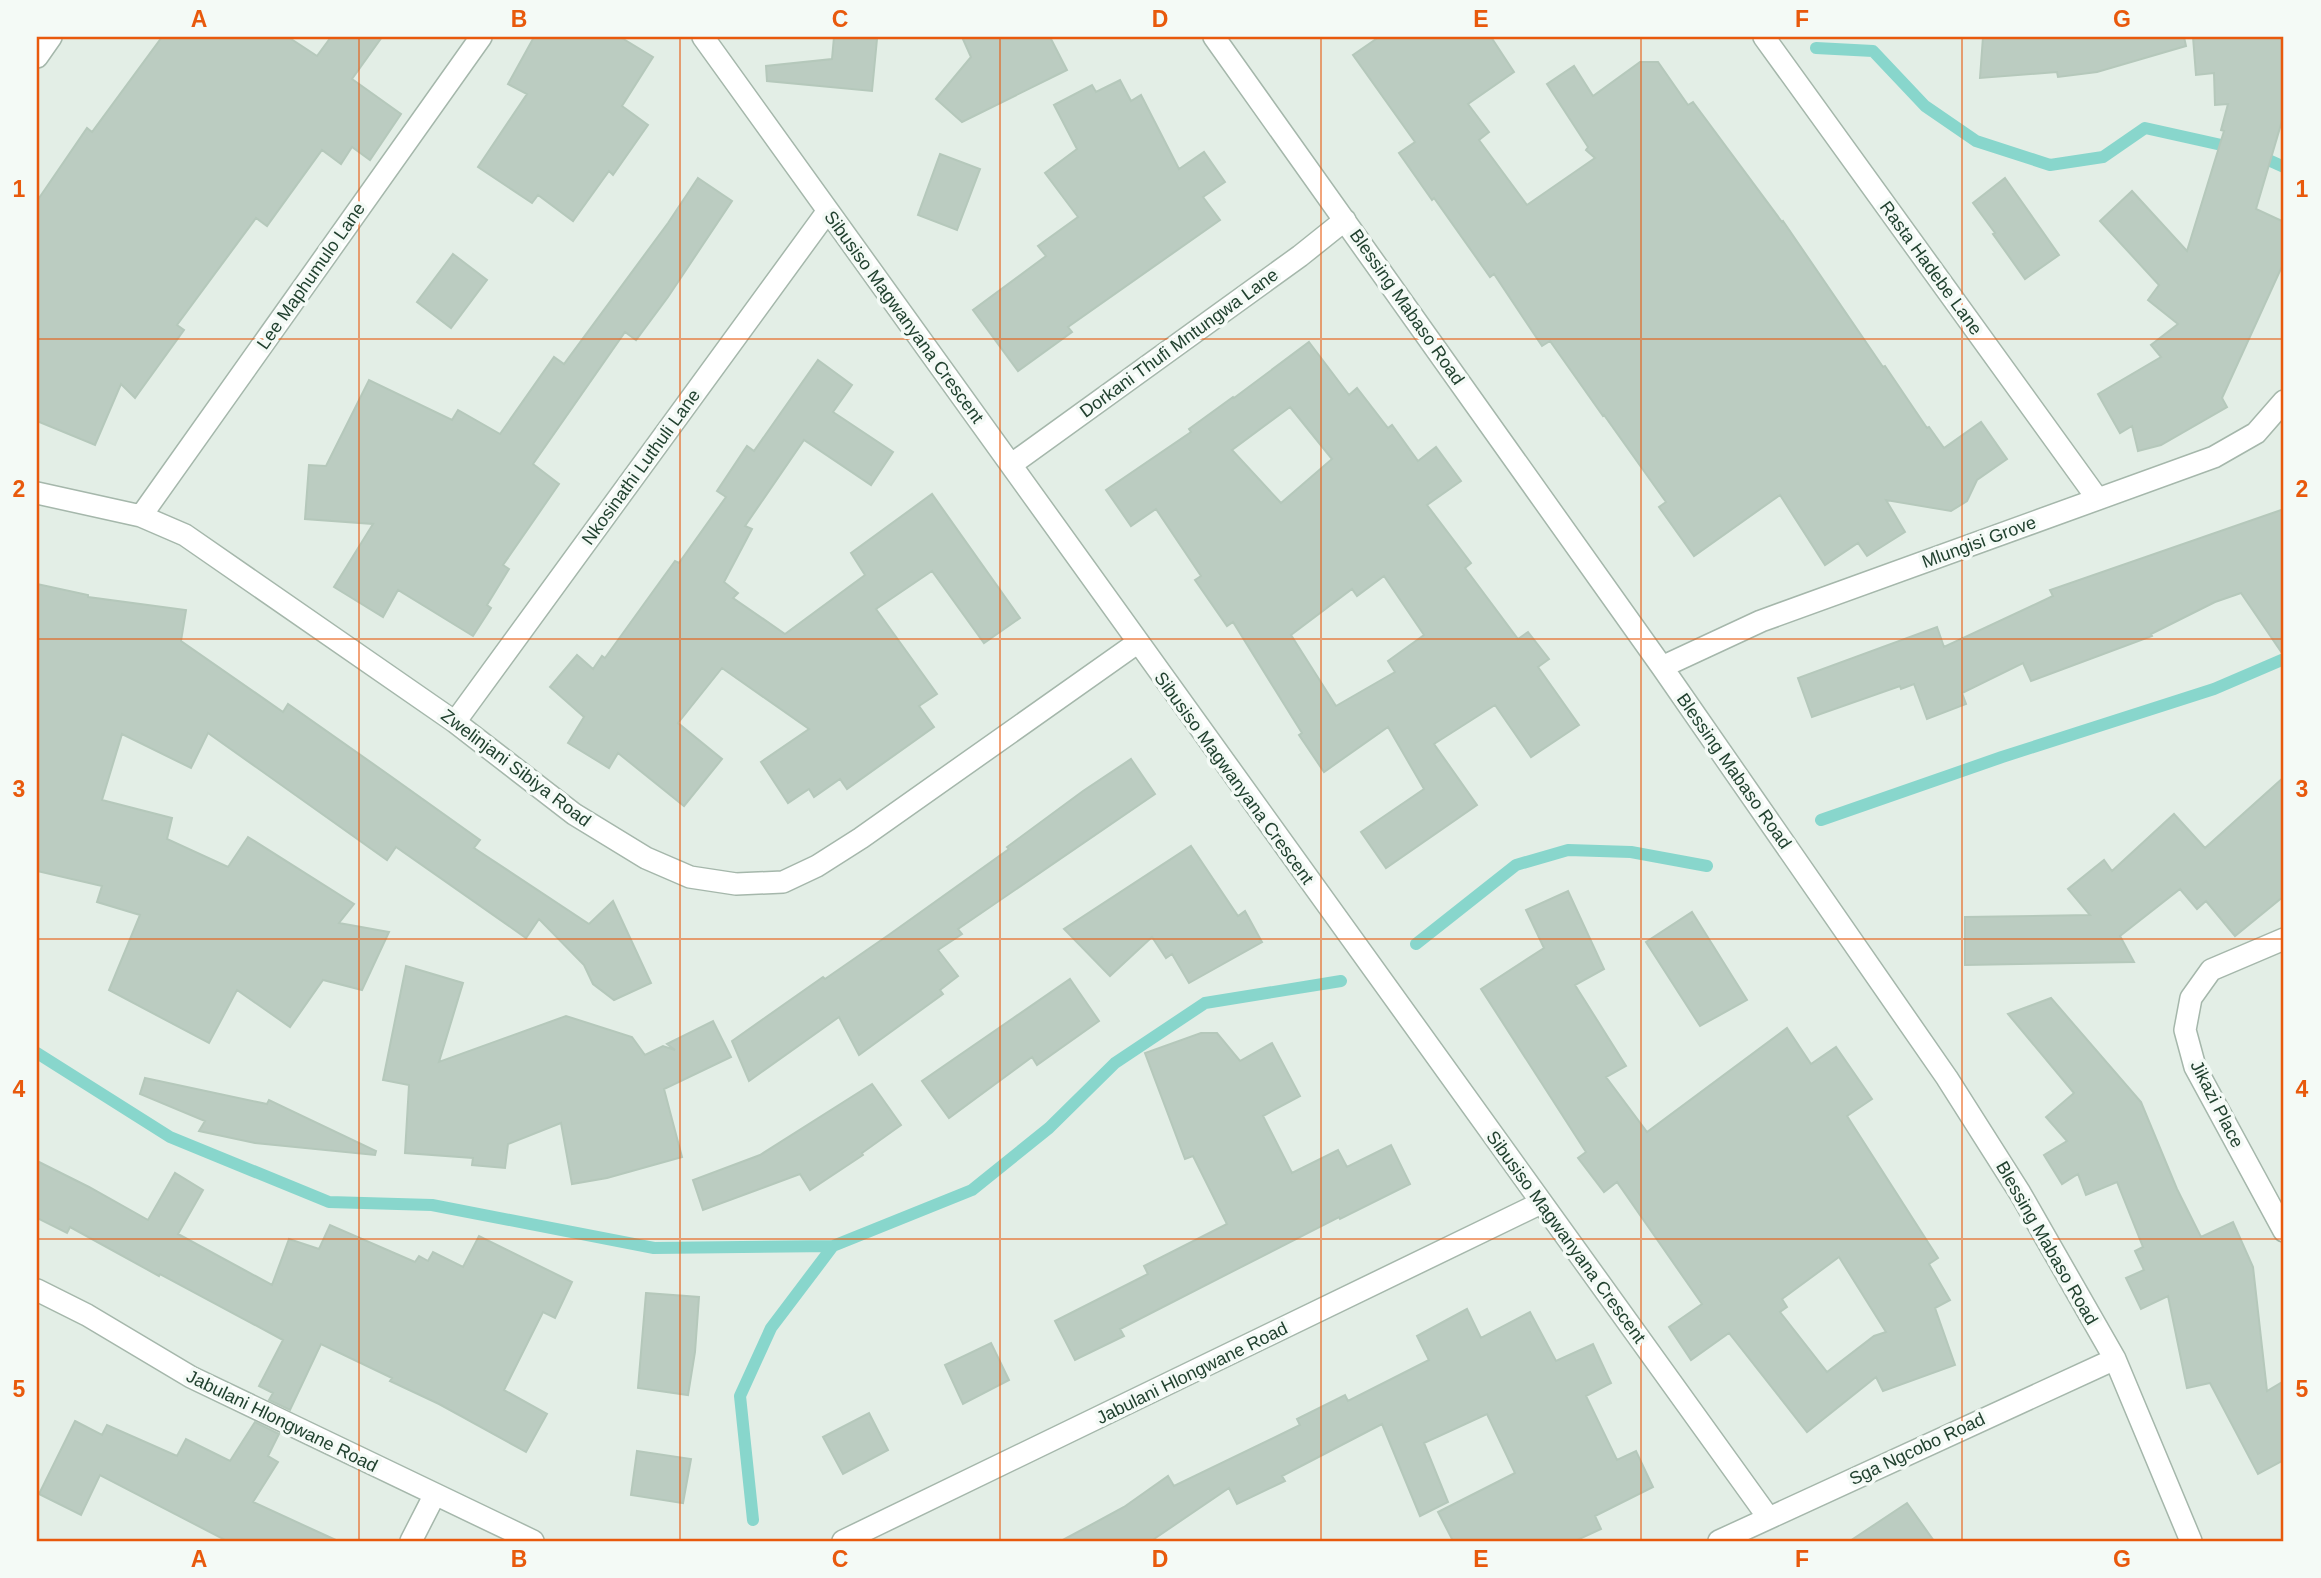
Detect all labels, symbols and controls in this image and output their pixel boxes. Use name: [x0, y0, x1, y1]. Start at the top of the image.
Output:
text: A: [191, 6, 207, 32]
text: B: [511, 6, 527, 32]
text: C: [832, 6, 848, 32]
text: D: [1152, 6, 1168, 32]
text: E: [1473, 6, 1489, 32]
text: F: [1795, 6, 1809, 32]
text: G: [2113, 6, 2131, 32]
text: 1: [13, 176, 26, 202]
text: 1: [2296, 176, 2309, 202]
street label: Rasta Hadebe Lane: [1876, 197, 1986, 339]
street label: Lee Maphumulo Lane: [253, 199, 369, 353]
street label: Sibusiso Magwanyana Crescent: [820, 207, 988, 427]
street label: Blessing Mabaso Road: [1346, 225, 1468, 389]
street label: Dorkani Thufi Mntungwa Lane: [1076, 264, 1282, 422]
street label: Nkosinathi Luthuli Lane: [578, 385, 704, 549]
text: 2: [13, 476, 25, 502]
text: 2: [2296, 476, 2308, 502]
street label: Mlungisi Grove: [1919, 512, 2039, 572]
street label: Sibusiso Magwanyana Crescent: [1150, 668, 1318, 888]
street label: Blessing Mabaso Road: [1673, 689, 1795, 853]
street label: Zwelinjani Sibiya Road: [437, 705, 595, 831]
text: 3: [13, 776, 25, 802]
text: 3: [2296, 776, 2308, 802]
street label: Jikazi Place: [2187, 1057, 2247, 1151]
text: 4: [13, 1076, 26, 1102]
text: 4: [2296, 1076, 2309, 1102]
street label: Sibusiso Magwanyana Crescent: [1482, 1127, 1650, 1347]
street label: Blessing Mabaso Road: [1992, 1158, 2102, 1328]
street label: Jabulani Hlongwane Road: [1093, 1318, 1291, 1428]
street label: Jabulani Hlongwane Road: [183, 1366, 381, 1476]
text: 5: [13, 1376, 26, 1402]
text: 5: [2296, 1376, 2309, 1402]
street label: Sga Ngcobo Road: [1846, 1409, 1988, 1489]
text: A: [191, 1546, 207, 1572]
text: B: [511, 1546, 527, 1572]
text: C: [832, 1546, 848, 1572]
text: D: [1152, 1546, 1168, 1572]
text: E: [1473, 1546, 1489, 1572]
text: F: [1795, 1546, 1809, 1572]
text: G: [2113, 1546, 2131, 1572]

